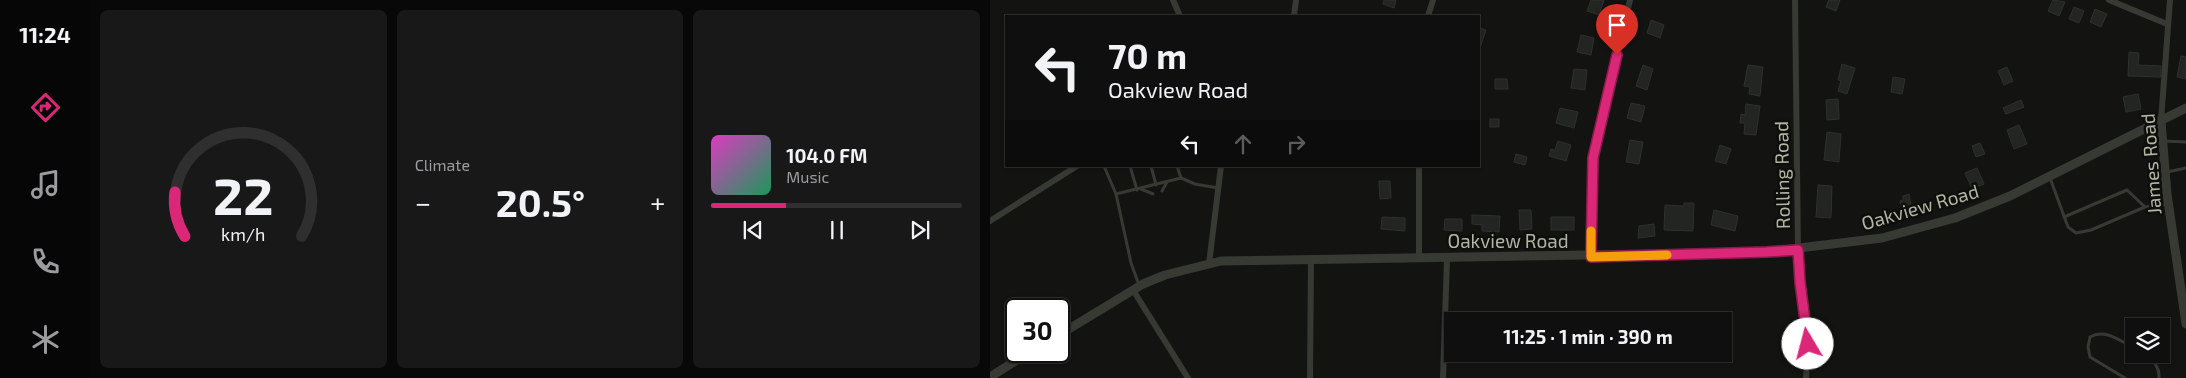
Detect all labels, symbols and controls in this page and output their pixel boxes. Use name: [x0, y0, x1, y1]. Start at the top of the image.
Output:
pin: [1596, 4, 1638, 55]
icon: arrive: [1603, 11, 1631, 39]
text: 11:24: [19, 21, 71, 47]
text: 70 m: [1108, 34, 1187, 76]
icon: left: [1025, 35, 1090, 100]
text: Oakview Road: [1108, 76, 1248, 102]
icon: directions: [28, 90, 63, 125]
street label: James Road: [2135, 113, 2166, 215]
street label: Rolling Road: [1769, 121, 1794, 229]
icon: left: [1176, 130, 1204, 158]
icon: ahead: [1229, 130, 1257, 158]
icon: right: [1282, 130, 1310, 158]
text: 104.0 FM: [786, 144, 867, 167]
text: Climate: [415, 155, 470, 174]
text: 22: [213, 163, 274, 225]
icon: music: [28, 167, 63, 202]
text: Music: [786, 167, 829, 186]
text: 20.5°: [496, 179, 585, 225]
street label: Oakview Road: [1859, 179, 1981, 234]
text: −: [415, 185, 431, 219]
text: +: [650, 185, 665, 219]
icon: previous: [739, 216, 767, 244]
icon: pause: [823, 216, 851, 244]
icon: next: [906, 216, 934, 244]
text: km/h: [221, 223, 266, 245]
street label: Oakview Road: [1447, 229, 1569, 252]
icon: phone: [28, 244, 63, 279]
speed limit sign: 30: [1005, 298, 1070, 363]
position arrow: [1781, 317, 1833, 369]
map controls: [2125, 318, 2170, 363]
button: layers: [2125, 318, 2170, 363]
icon: climate: [28, 322, 63, 357]
text: 11:25 · 1 min · 390 m: [1503, 325, 1673, 348]

